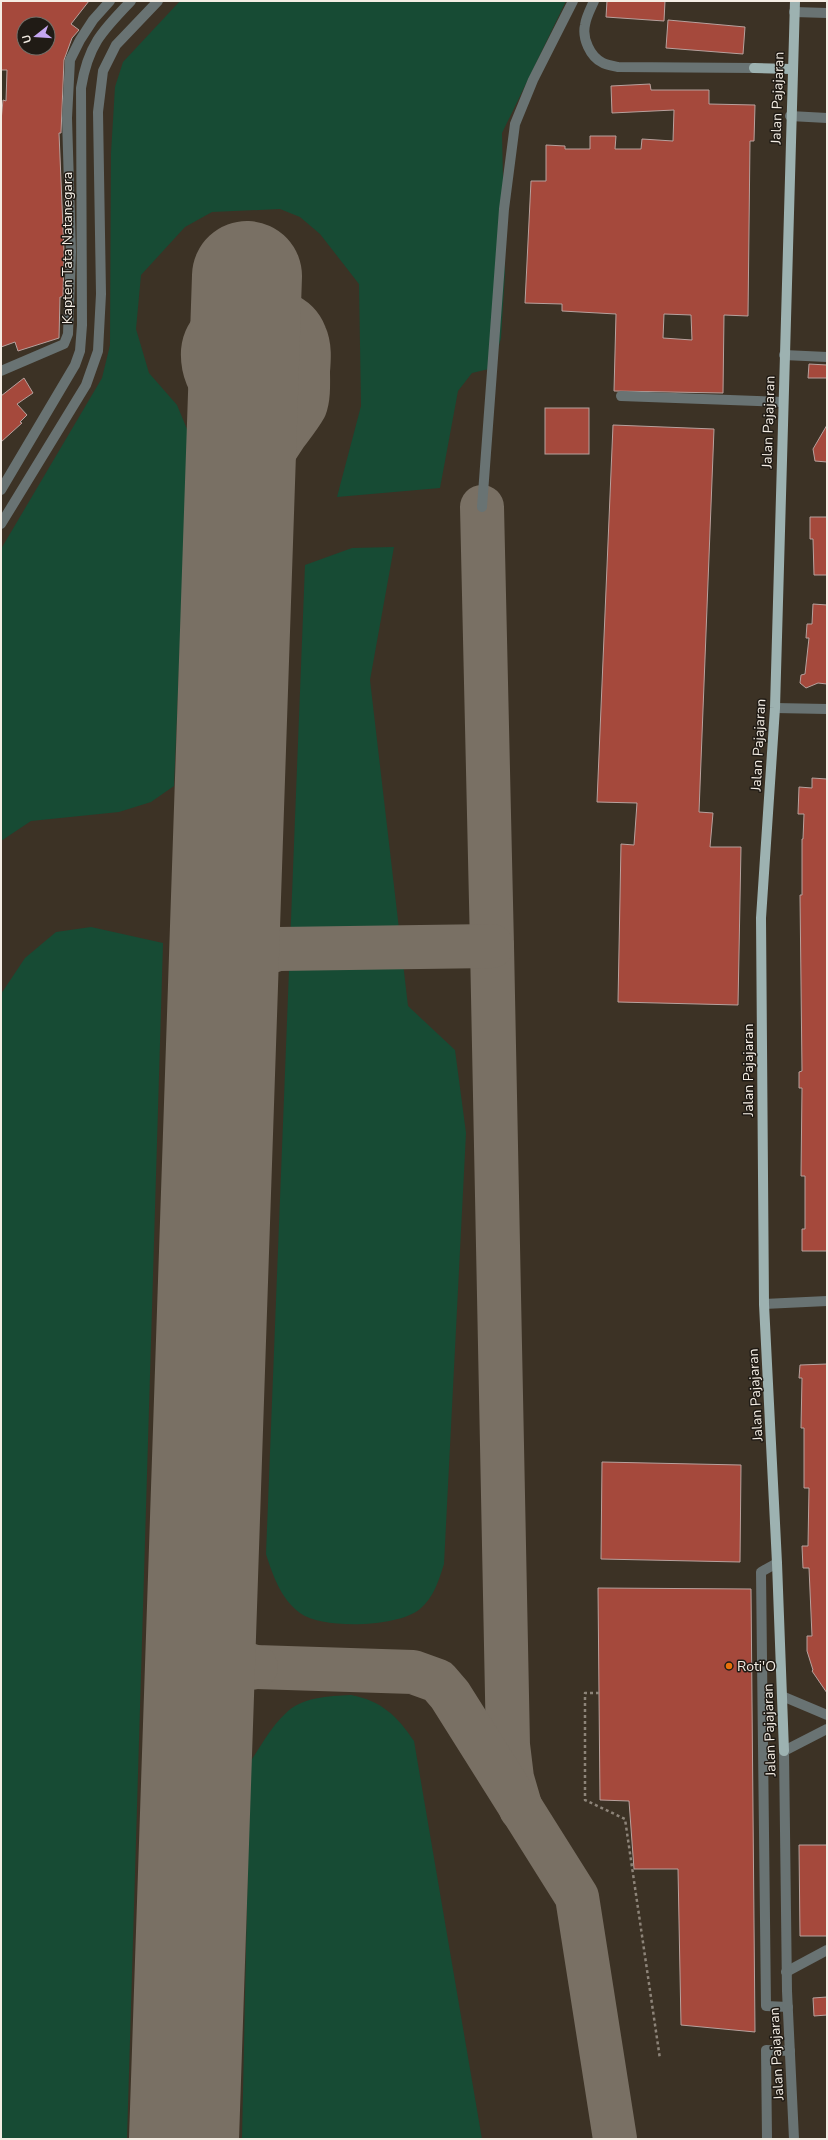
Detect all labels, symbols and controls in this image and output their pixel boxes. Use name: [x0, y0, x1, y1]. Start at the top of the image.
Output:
north arrow: [16, 16, 56, 56]
text: U: [19, 33, 35, 45]
street label: Jalan Pajajaran: [766, 51, 789, 146]
street label: Kapten Tata Natanegara: [58, 172, 77, 324]
street label: Jalan Pajajaran: [757, 375, 780, 470]
street label: Jalan Pajajaran: [747, 698, 770, 793]
street label: Jalan Pajajaran: [739, 1024, 758, 1117]
street label: Jalan Pajajaran: [744, 1348, 767, 1443]
place label: Roti'O: [737, 1657, 776, 1676]
marker: Roti'O: [724, 1661, 734, 1671]
street label: Jalan Pajajaran: [758, 1683, 781, 1778]
street label: Jalan Pajajaran: [765, 2007, 788, 2102]

